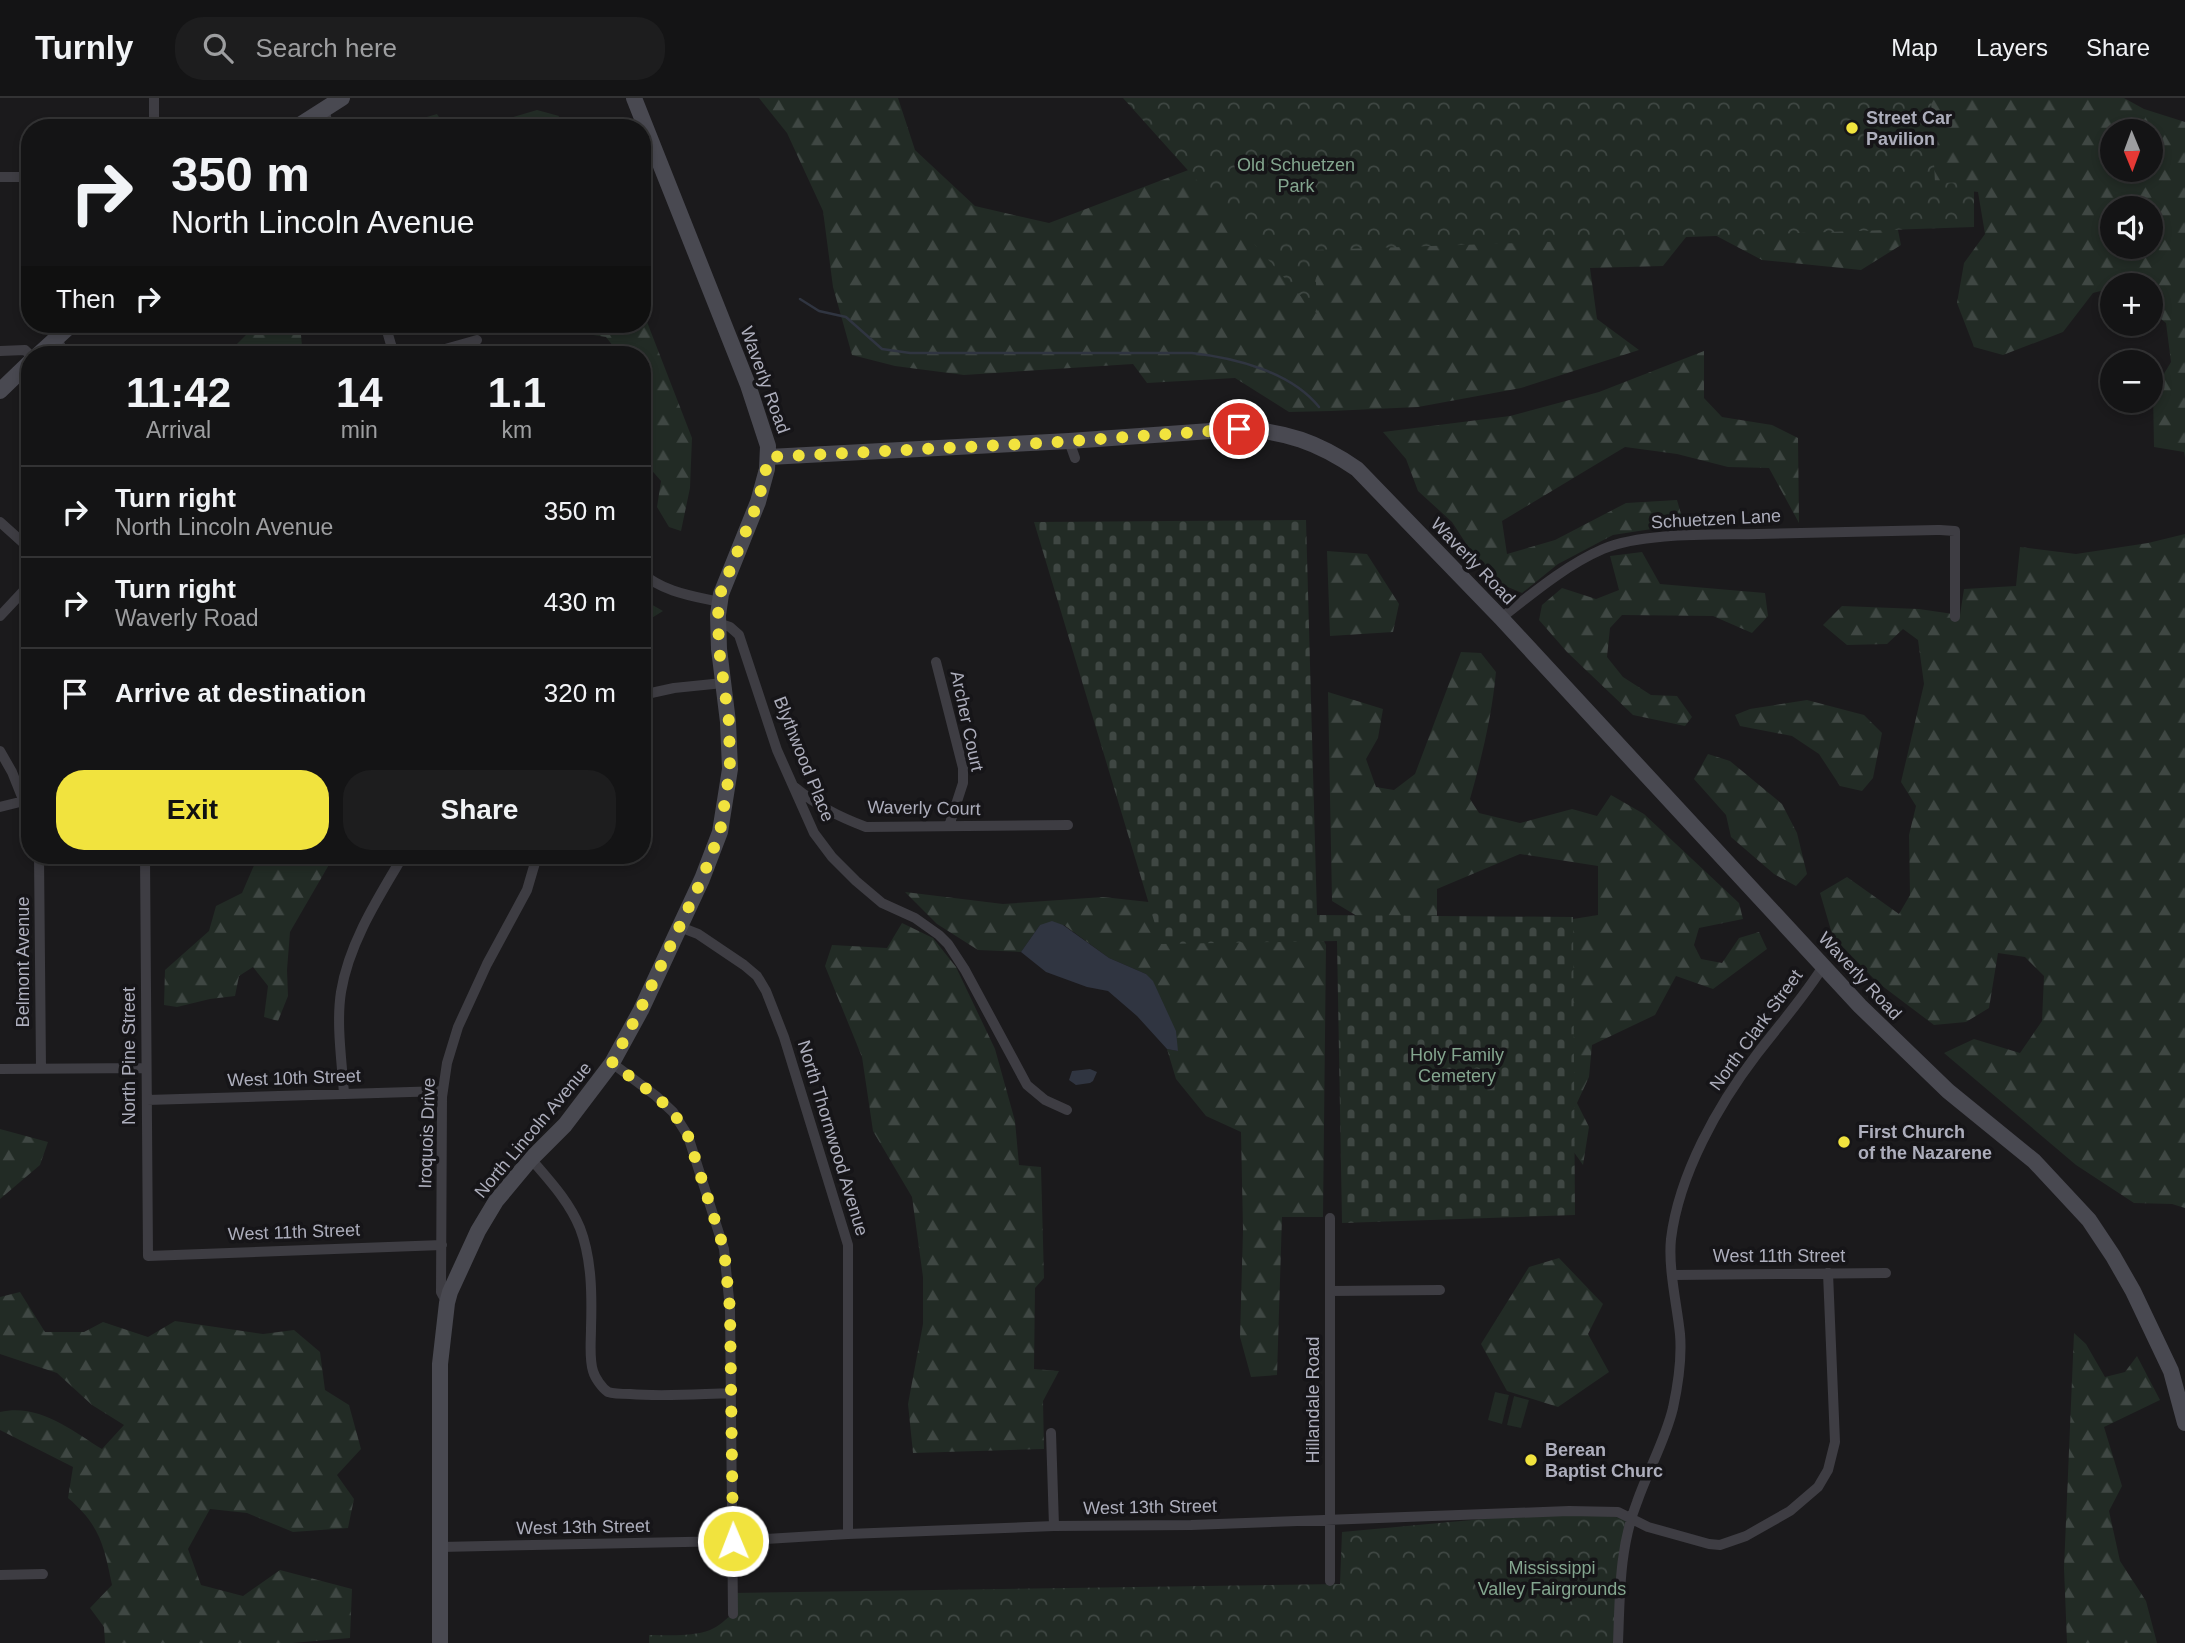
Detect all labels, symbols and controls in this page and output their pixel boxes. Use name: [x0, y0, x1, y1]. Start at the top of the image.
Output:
search box: [175, 17, 665, 80]
text: Turnly: [35, 29, 133, 66]
icon: search: [199, 29, 237, 67]
text: Search here: [255, 33, 397, 63]
text: Map: [1891, 34, 1938, 61]
text: Layers: [1976, 34, 2048, 61]
text: Share: [2086, 34, 2150, 61]
place label: Street Car Pavilion: [1866, 108, 1952, 149]
north arrow: [2100, 119, 2163, 182]
map controls: [2100, 119, 2163, 413]
marker: Street Car Pavilion: [1844, 120, 1860, 136]
icon: right: [56, 147, 147, 238]
text: 350 m: [171, 147, 310, 201]
park label: Old Schuetzen Park: [1237, 155, 1355, 196]
button: sound: [2100, 196, 2163, 259]
text: North Lincoln Avenue: [171, 204, 475, 240]
button: +: [2100, 273, 2163, 336]
icon: right: [129, 280, 167, 318]
text: Then: [56, 284, 115, 314]
street label: Waverly Road: [736, 324, 794, 436]
button: −: [2100, 350, 2163, 413]
text: 11:42: [126, 369, 231, 416]
text: 14: [336, 369, 383, 416]
text: 1.1: [488, 369, 546, 416]
pin: [1209, 399, 1269, 459]
icon: arrive: [1220, 410, 1258, 448]
text: Arrival: [146, 417, 211, 443]
text: min: [341, 417, 378, 443]
text: km: [502, 417, 532, 443]
text: Turn right: [115, 483, 236, 513]
icon: right: [56, 493, 94, 531]
text: 350 m: [544, 496, 616, 526]
street label: Schuetzen Lane: [1651, 506, 1781, 532]
text: North Lincoln Avenue: [115, 514, 333, 540]
street label: Waverly Road: [1427, 514, 1519, 608]
text: Turn right: [115, 574, 236, 604]
icon: right: [56, 584, 94, 622]
text: 430 m: [544, 587, 616, 617]
text: Waverly Road: [115, 605, 259, 631]
street label: Archer Court: [947, 669, 987, 773]
icon: arrive: [56, 675, 94, 713]
text: Arrive at destination: [115, 678, 366, 708]
text: 320 m: [544, 678, 616, 708]
street label: Blythwood Place: [770, 694, 838, 824]
button: Exit: [56, 770, 329, 850]
button: Share: [343, 770, 616, 850]
street label: Waverly Court: [867, 797, 981, 819]
street label: Belmont Avenue: [13, 897, 33, 1027]
street label: Waverly Road: [1814, 928, 1906, 1024]
street label: North Clark Street: [1706, 966, 1806, 1094]
street label: North Pine Street: [119, 987, 139, 1125]
street label: North Thornwood Avenue: [794, 1038, 872, 1238]
park label: Holy Family Cemetery: [1410, 1045, 1504, 1086]
street label: North Lincoln Avenue: [470, 1058, 596, 1202]
street label: West 10th Street: [227, 1066, 361, 1090]
street label: Iroquois Drive: [415, 1077, 439, 1189]
place label: First Church of the Nazarene: [1858, 1122, 1992, 1163]
marker: First Church of the Nazarene: [1836, 1134, 1852, 1150]
street label: West 11th Street: [227, 1220, 361, 1244]
street label: West 11th Street: [1713, 1246, 1845, 1266]
street label: Hillandale Road: [1303, 1336, 1323, 1464]
place label: Berean Baptist Churc: [1545, 1440, 1663, 1481]
marker: Berean Baptist Churc: [1523, 1452, 1539, 1468]
street label: West 13th Street: [1083, 1496, 1217, 1518]
position arrow: [696, 1504, 770, 1578]
street label: West 13th Street: [516, 1516, 650, 1538]
park label: Mississippi Valley Fairgrounds: [1478, 1558, 1626, 1599]

